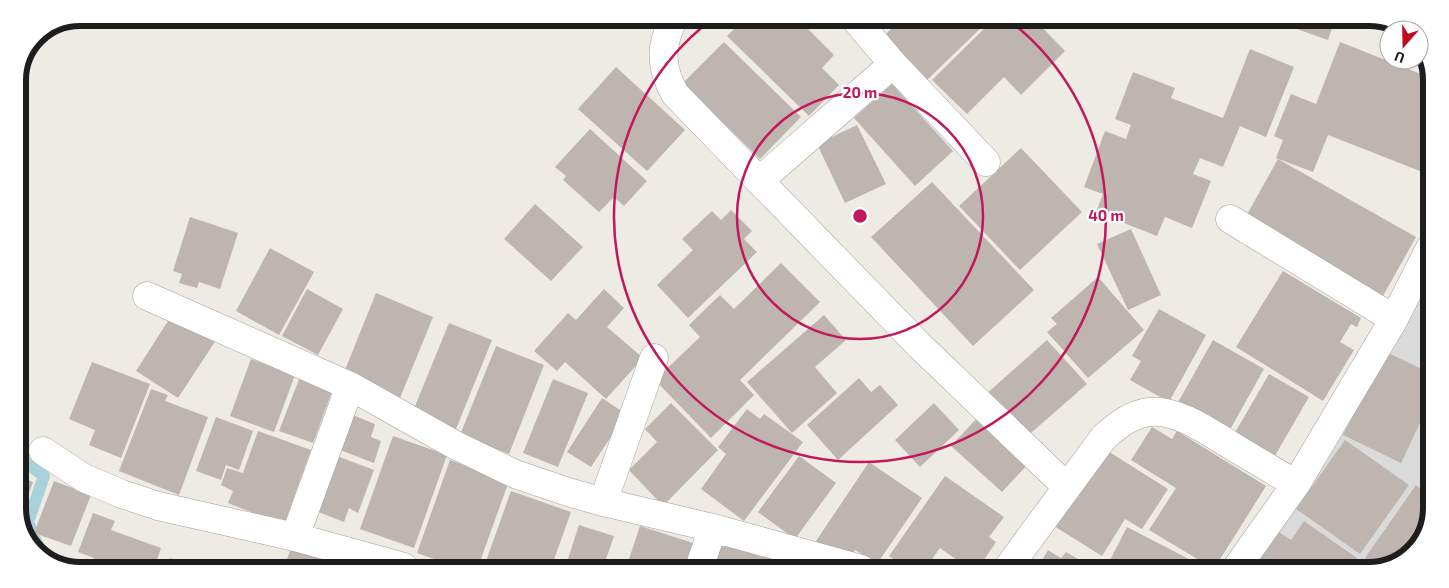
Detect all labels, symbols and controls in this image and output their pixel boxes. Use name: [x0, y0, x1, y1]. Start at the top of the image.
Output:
north arrow: [1379, 20, 1429, 70]
text: U: [1392, 48, 1407, 67]
text: 20 m: [843, 83, 877, 101]
text: 40 m: [1088, 206, 1124, 224]
centre of rings: [851, 207, 869, 225]

